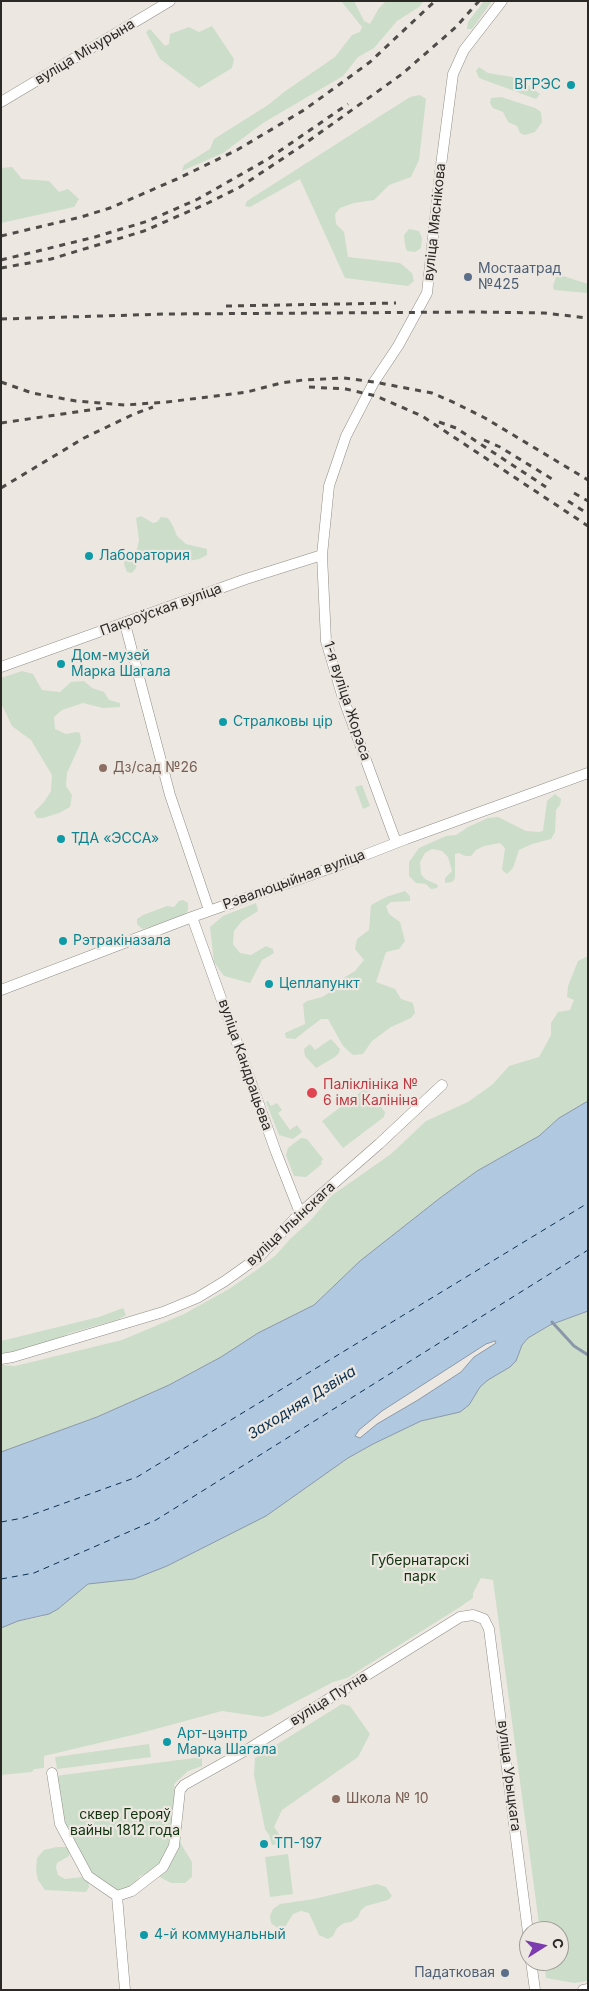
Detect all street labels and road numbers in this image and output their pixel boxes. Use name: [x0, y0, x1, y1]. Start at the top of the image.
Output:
street label: вуліца Мічурына: [32, 16, 138, 88]
street label: вуліца Мяснікова: [420, 162, 450, 282]
street label: Пакроўская вуліца: [98, 580, 224, 640]
street label: 1-я вуліца Жорэса: [320, 639, 374, 763]
street label: Рэвалюцыйная вуліца: [221, 846, 367, 914]
street label: вуліца Кандрацьева: [215, 997, 275, 1133]
street label: вуліца Ільінскага: [243, 1178, 339, 1270]
street label: вуліца Путна: [287, 1669, 371, 1729]
street label: вуліца Урыцкага: [494, 1720, 524, 1832]

